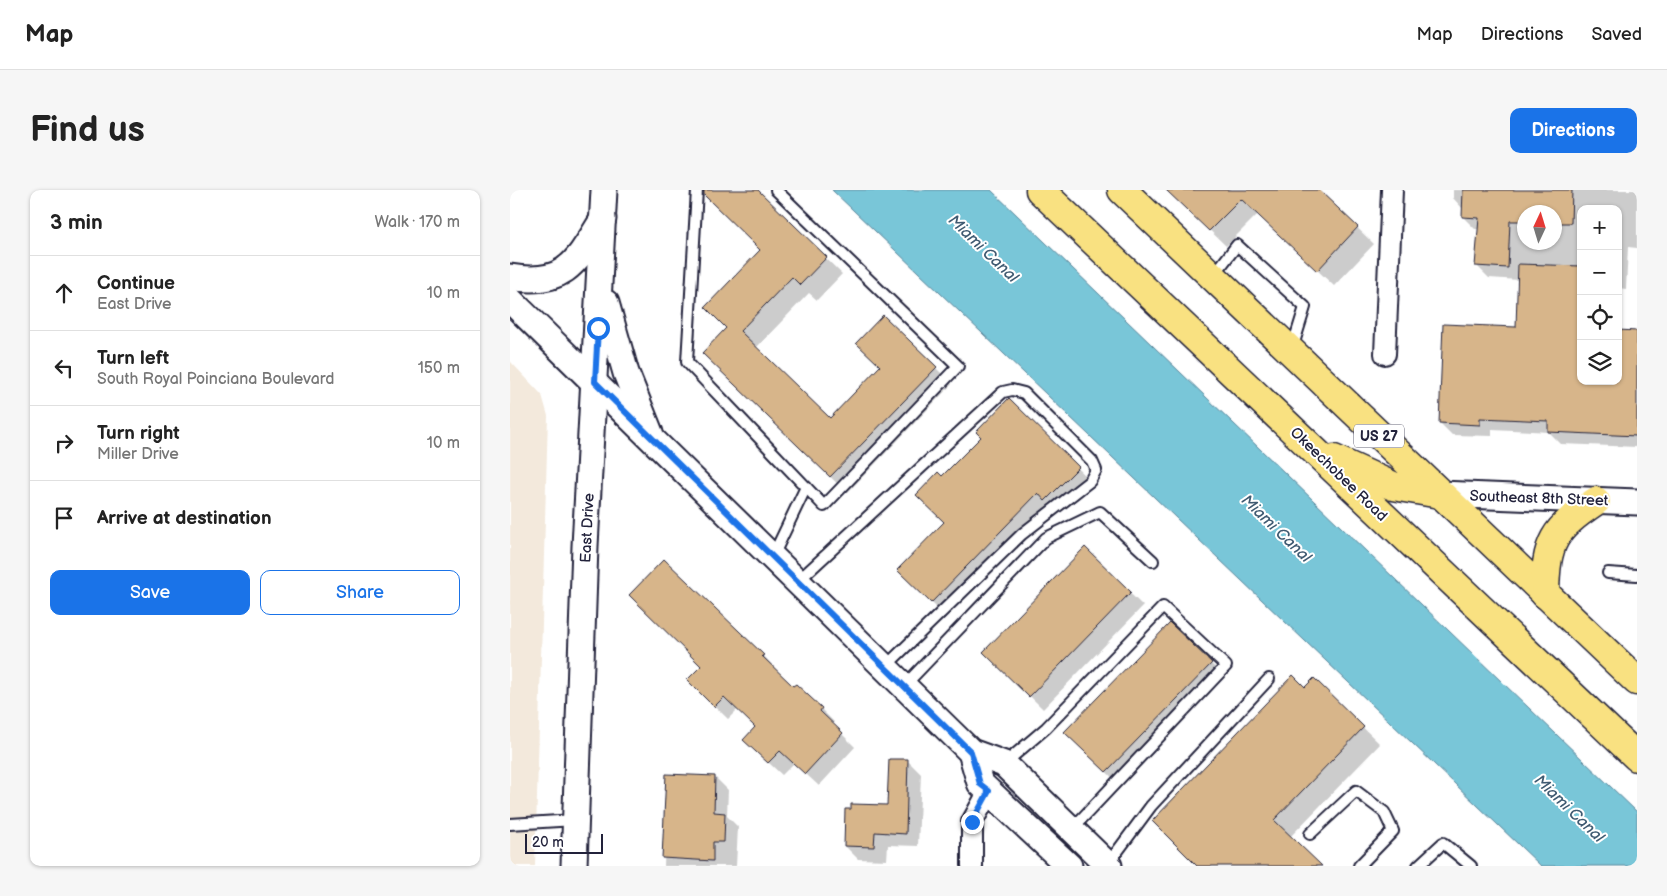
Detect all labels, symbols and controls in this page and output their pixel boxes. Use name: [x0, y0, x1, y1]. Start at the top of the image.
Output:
text: Map: [25, 20, 73, 49]
text: Map: [1417, 24, 1453, 45]
text: Directions: [1481, 24, 1563, 45]
text: Saved: [1591, 24, 1642, 45]
button: Directions: [1510, 108, 1637, 153]
text: Find us: [30, 109, 145, 152]
north arrow: [1517, 205, 1562, 250]
map controls: [1577, 205, 1622, 385]
button: +: [1577, 205, 1622, 250]
text: 3 min: [50, 210, 103, 235]
water label: Miami Canal: [944, 211, 1023, 288]
text: Walk · 170 m: [374, 213, 460, 232]
button: −: [1577, 250, 1622, 295]
text: Continue: [97, 272, 175, 295]
icon: ahead: [50, 279, 78, 307]
text: 10 m: [427, 284, 460, 303]
text: East Drive: [97, 295, 171, 314]
button: locate: [1577, 295, 1622, 340]
route start: [587, 317, 610, 340]
button: layers: [1577, 340, 1622, 385]
text: Turn left: [97, 347, 169, 370]
icon: left: [50, 354, 78, 382]
text: 150 m: [418, 359, 460, 378]
text: South Royal Poinciana Boulevard: [97, 370, 334, 389]
text: Turn right: [97, 422, 180, 445]
street label: Okeechobee Road: [1286, 423, 1391, 526]
road number: US 27: [1354, 425, 1404, 448]
icon: right: [50, 429, 78, 457]
text: 10 m: [427, 434, 460, 453]
text: Miller Drive: [97, 445, 179, 464]
street label: Southeast 8th Street: [1469, 487, 1609, 510]
water label: Miami Canal: [1237, 491, 1316, 568]
street label: East Drive: [576, 493, 599, 563]
icon: arrive: [50, 504, 78, 532]
text: Arrive at destination: [97, 507, 272, 530]
button: Save: [50, 570, 250, 615]
button: Share: [260, 570, 460, 615]
water label: Miami Canal: [1530, 771, 1609, 848]
route end: [961, 811, 984, 834]
scale bar: [525, 831, 602, 854]
text: 20 m: [532, 834, 564, 851]

